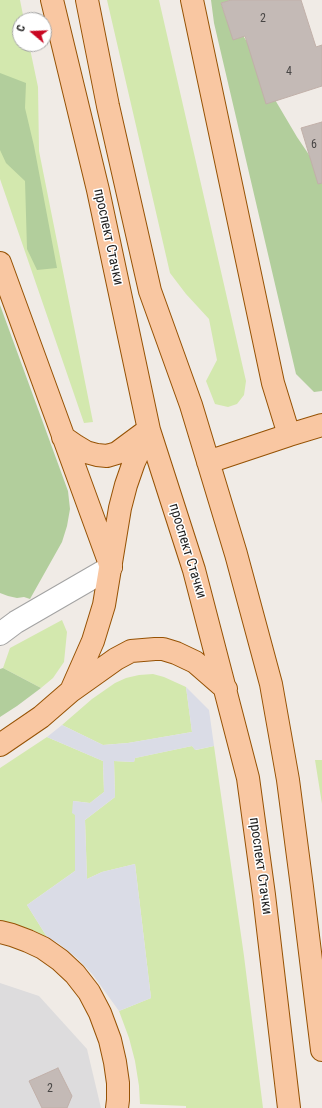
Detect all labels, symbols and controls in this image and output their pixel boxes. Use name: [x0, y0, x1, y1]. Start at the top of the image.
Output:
north arrow: [12, 12, 52, 52]
house number: 2: [260, 12, 266, 26]
text: С: [14, 23, 28, 33]
house number: 4: [286, 65, 292, 79]
house number: 6: [311, 138, 317, 152]
street label: проспект Стачки: [90, 187, 126, 287]
street label: проспект Стачки: [165, 502, 209, 600]
street label: проспект Стачки: [245, 816, 275, 916]
house number: 2: [47, 1082, 53, 1096]

